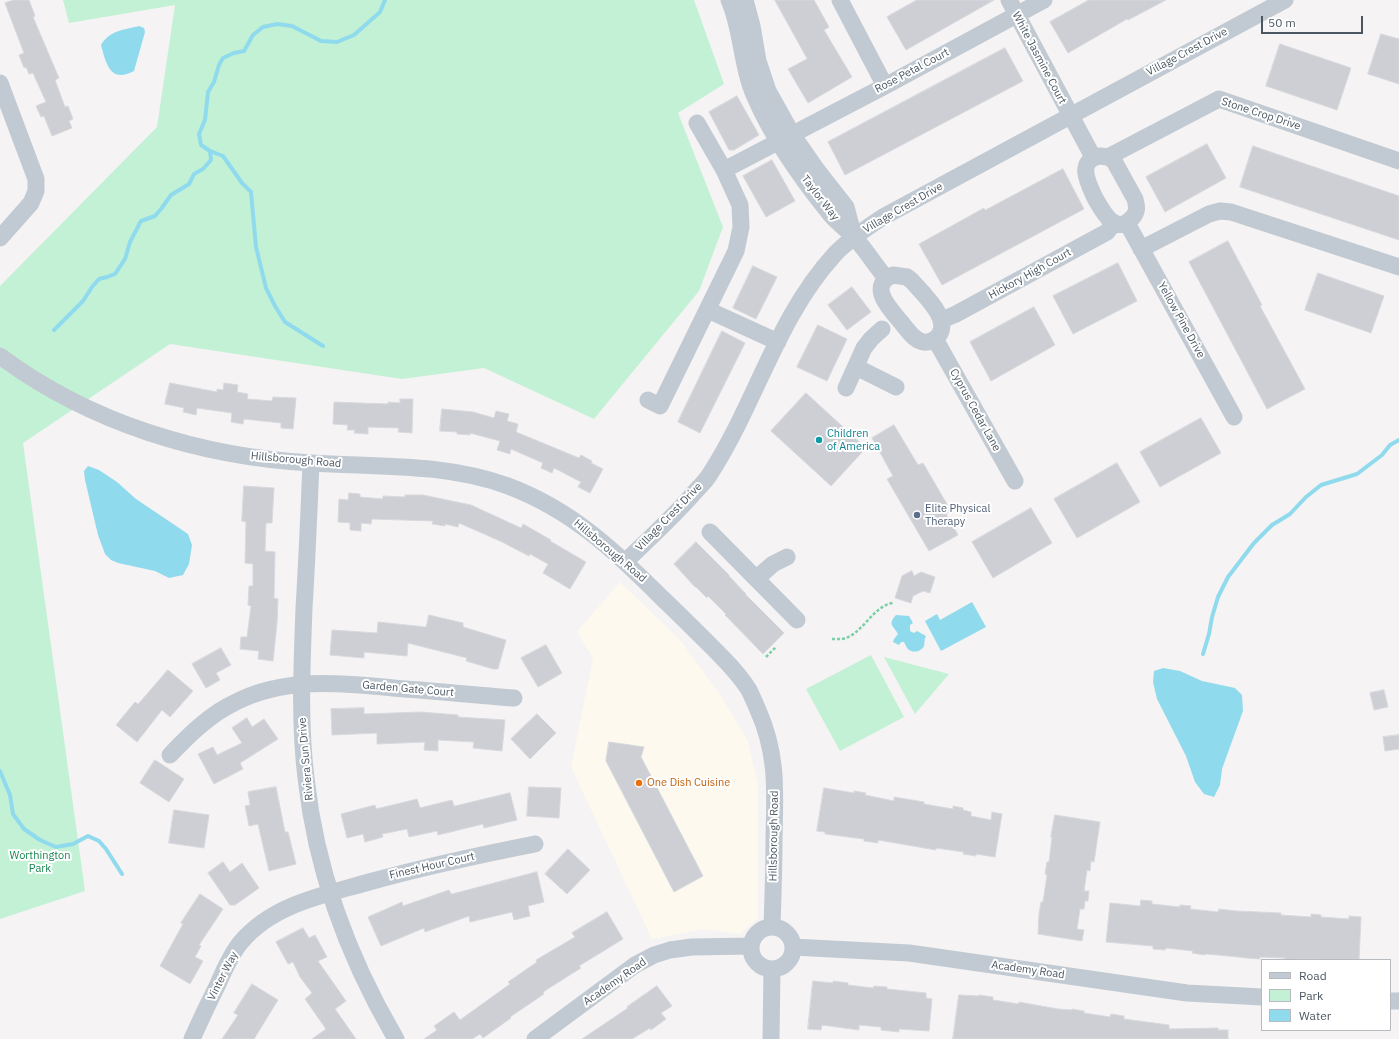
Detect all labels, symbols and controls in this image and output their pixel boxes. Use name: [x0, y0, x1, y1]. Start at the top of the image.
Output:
scale bar: [1263, 8, 1365, 34]
street label: White Jasmine Court: [1009, 10, 1069, 106]
text: 50 m: [1268, 15, 1296, 30]
street label: Village Crest Drive: [1144, 25, 1230, 79]
street label: Rose Petal Court: [873, 46, 951, 96]
street label: Stone Crop Drive: [1220, 95, 1302, 133]
street label: Taylor Way: [798, 173, 842, 223]
street label: Village Crest Drive: [861, 180, 945, 236]
street label: Hickory High Court: [986, 246, 1074, 302]
street label: Yellow Pine Drive: [1155, 280, 1207, 360]
street label: Cyprus Cedar Lane: [947, 366, 1003, 454]
place label: Children of America: [827, 427, 880, 453]
marker: Children of America: [814, 435, 824, 445]
street label: Hillsborough Road: [250, 449, 342, 471]
street label: Village Crest Drive: [633, 480, 705, 554]
place label: Elite Physical Therapy: [925, 502, 990, 528]
marker: Elite Physical Therapy: [912, 510, 922, 520]
street label: Hillsborough Road: [571, 517, 649, 585]
street label: Garden Gate Court: [362, 678, 454, 700]
street label: Riviera Sun Drive: [296, 717, 316, 801]
place label: One Dish Cuisine: [647, 776, 730, 790]
marker: One Dish Cuisine: [634, 778, 644, 788]
street label: Hillsborough Road: [767, 791, 781, 881]
park label: Worthington Park: [9, 849, 71, 875]
street label: Finest Hour Court: [388, 850, 476, 882]
street label: Vinter Way: [205, 949, 241, 1003]
street label: Academy Road: [581, 955, 649, 1009]
street label: Academy Road: [991, 958, 1065, 982]
legend: [1261, 959, 1391, 1031]
text: Road: [1299, 968, 1327, 983]
text: Park: [1299, 988, 1323, 1003]
text: Water: [1299, 1008, 1331, 1023]

